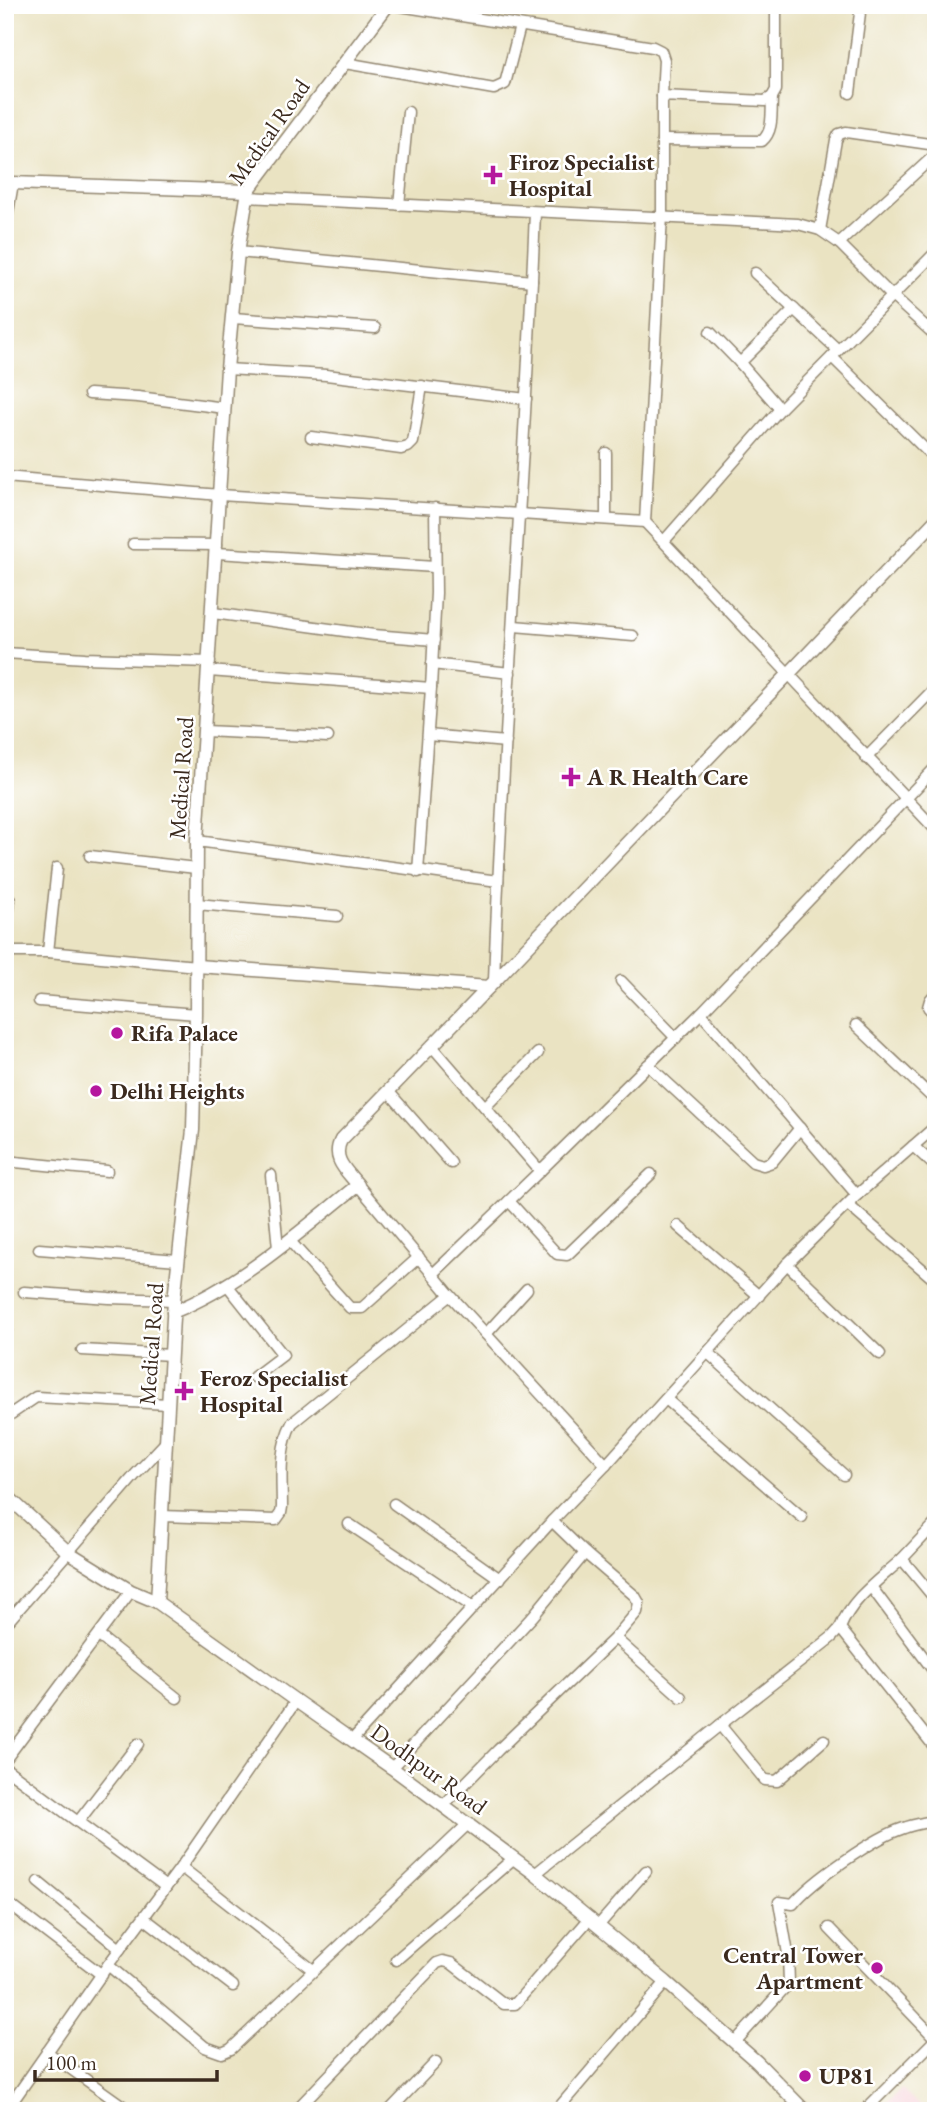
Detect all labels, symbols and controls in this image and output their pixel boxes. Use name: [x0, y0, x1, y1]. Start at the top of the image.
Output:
street label: Medical Road: [222, 73, 317, 191]
place label: Firoz Specialist Hospital: [509, 147, 655, 203]
marker: Firoz Specialist Hospital: [483, 165, 503, 185]
street label: Medical Road: [162, 715, 200, 840]
place label: A R Health Care: [586, 762, 748, 792]
marker: A R Health Care: [561, 767, 581, 787]
place label: Rifa Palace: [131, 1018, 238, 1048]
marker: Rifa Palace: [109, 1025, 125, 1041]
place label: Delhi Heights: [110, 1076, 245, 1106]
marker: Delhi Heights: [88, 1083, 104, 1099]
street label: Medical Road: [132, 1281, 170, 1406]
place label: Feroz Specialist Hospital: [200, 1363, 348, 1419]
marker: Feroz Specialist Hospital: [174, 1381, 194, 1401]
street label: Dodhpur Road: [365, 1717, 493, 1822]
place label: Central Tower Apartment: [723, 1940, 863, 1996]
marker: Central Tower Apartment: [869, 1960, 885, 1976]
scale bar: [35, 2039, 217, 2083]
text: 100 m: [46, 2049, 97, 2076]
place label: UP81: [819, 2061, 874, 2091]
marker: UP81: [797, 2068, 813, 2084]

